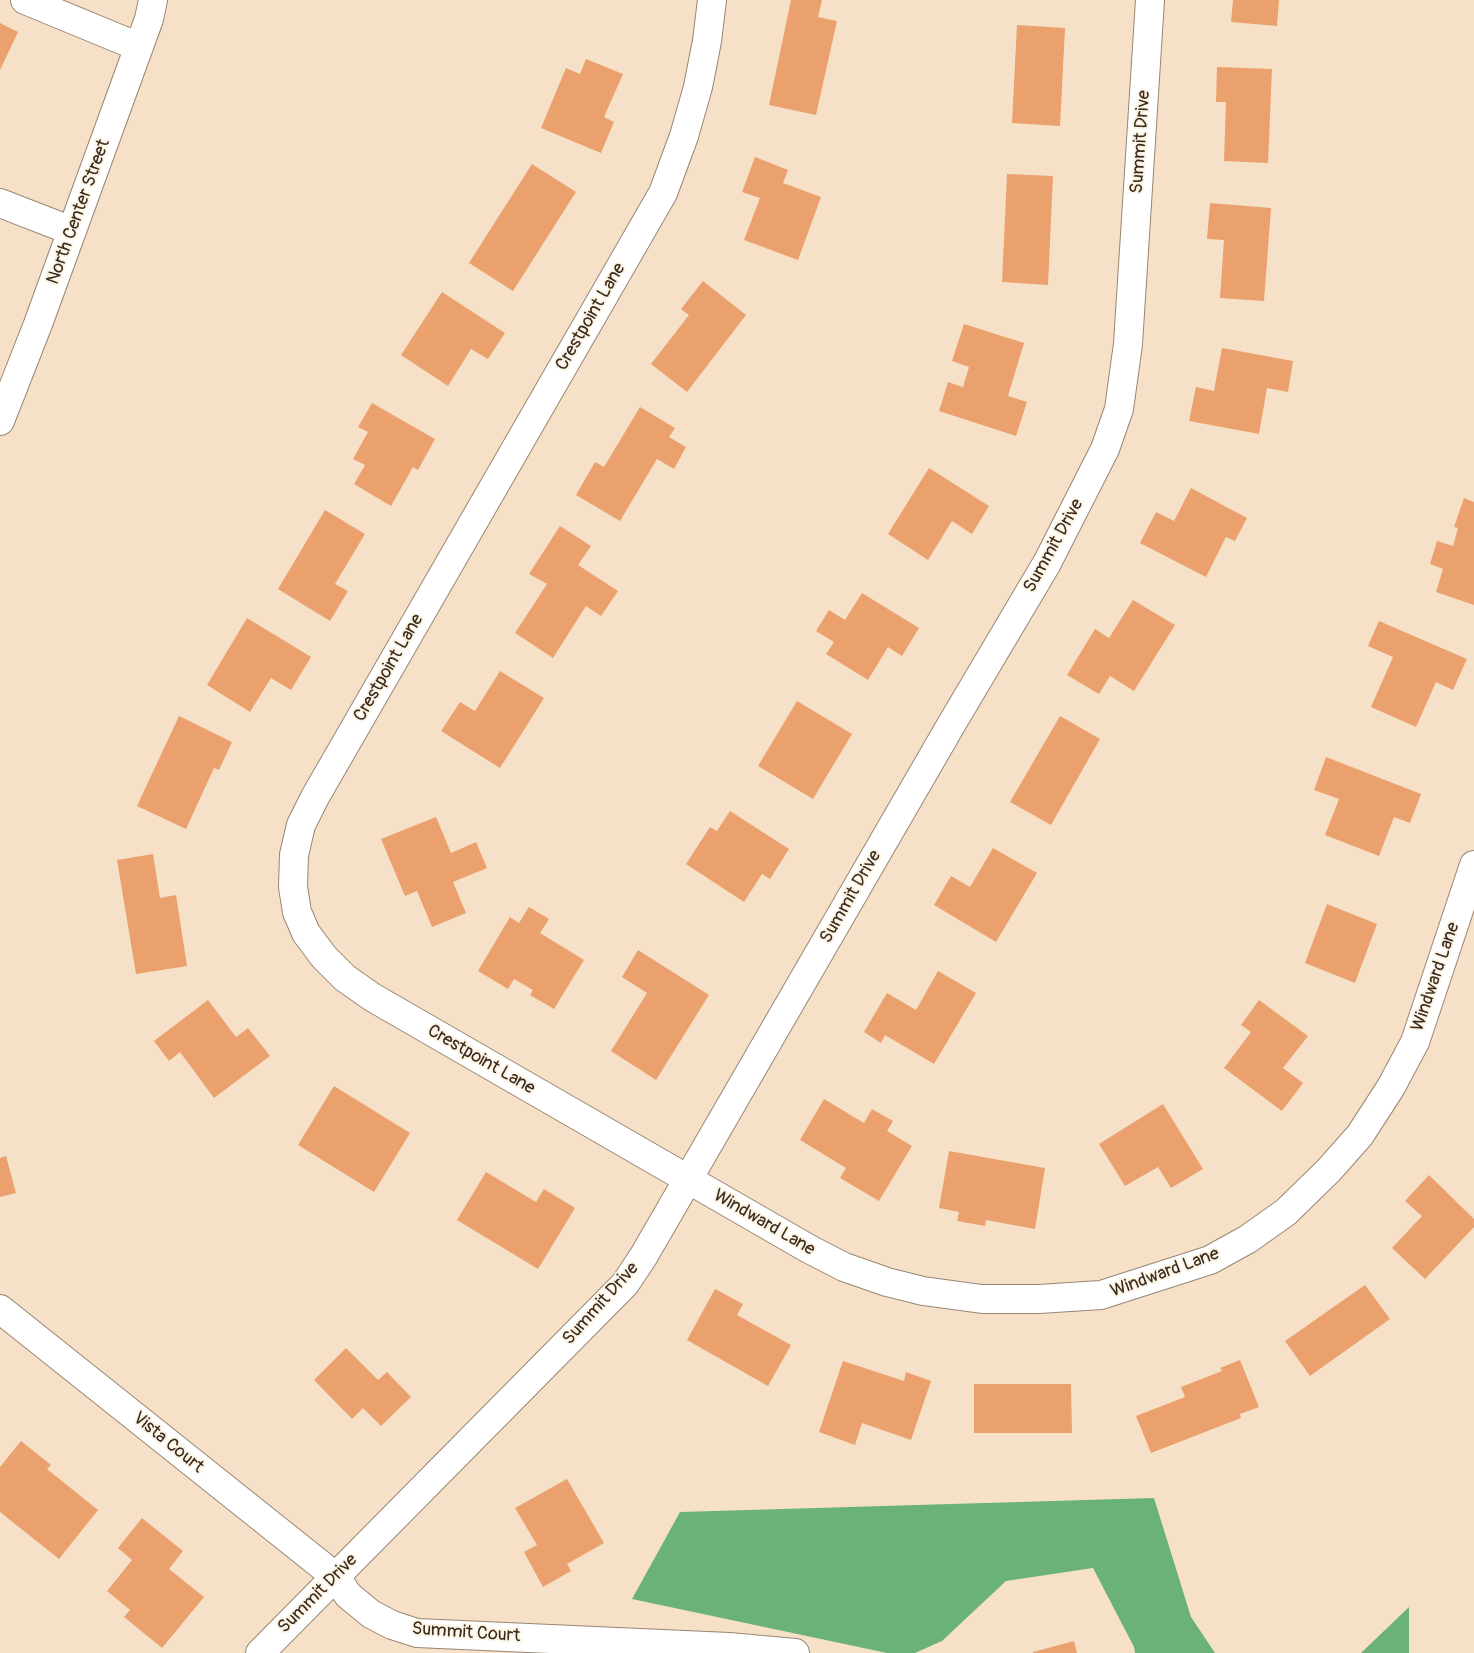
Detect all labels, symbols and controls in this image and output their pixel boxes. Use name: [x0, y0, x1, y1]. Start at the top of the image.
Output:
street label: Summit Drive: [1127, 89, 1155, 195]
street label: North Center Street: [43, 137, 115, 287]
street label: Crestpoint Lane: [551, 259, 631, 375]
street label: Summit Drive: [1019, 495, 1089, 597]
street label: Crestpoint Lane: [349, 610, 429, 726]
street label: Summit Drive: [816, 847, 886, 947]
street label: Windward Lane: [1407, 920, 1465, 1034]
street label: Crestpoint Lane: [423, 1020, 539, 1100]
street label: Windward Lane: [709, 1185, 819, 1261]
street label: Windward Lane: [1108, 1243, 1222, 1303]
street label: Summit Drive: [558, 1258, 644, 1350]
street label: Vista Court: [128, 1408, 208, 1478]
street label: Summit Drive: [274, 1550, 362, 1638]
street label: Summit Court: [411, 1618, 521, 1648]

